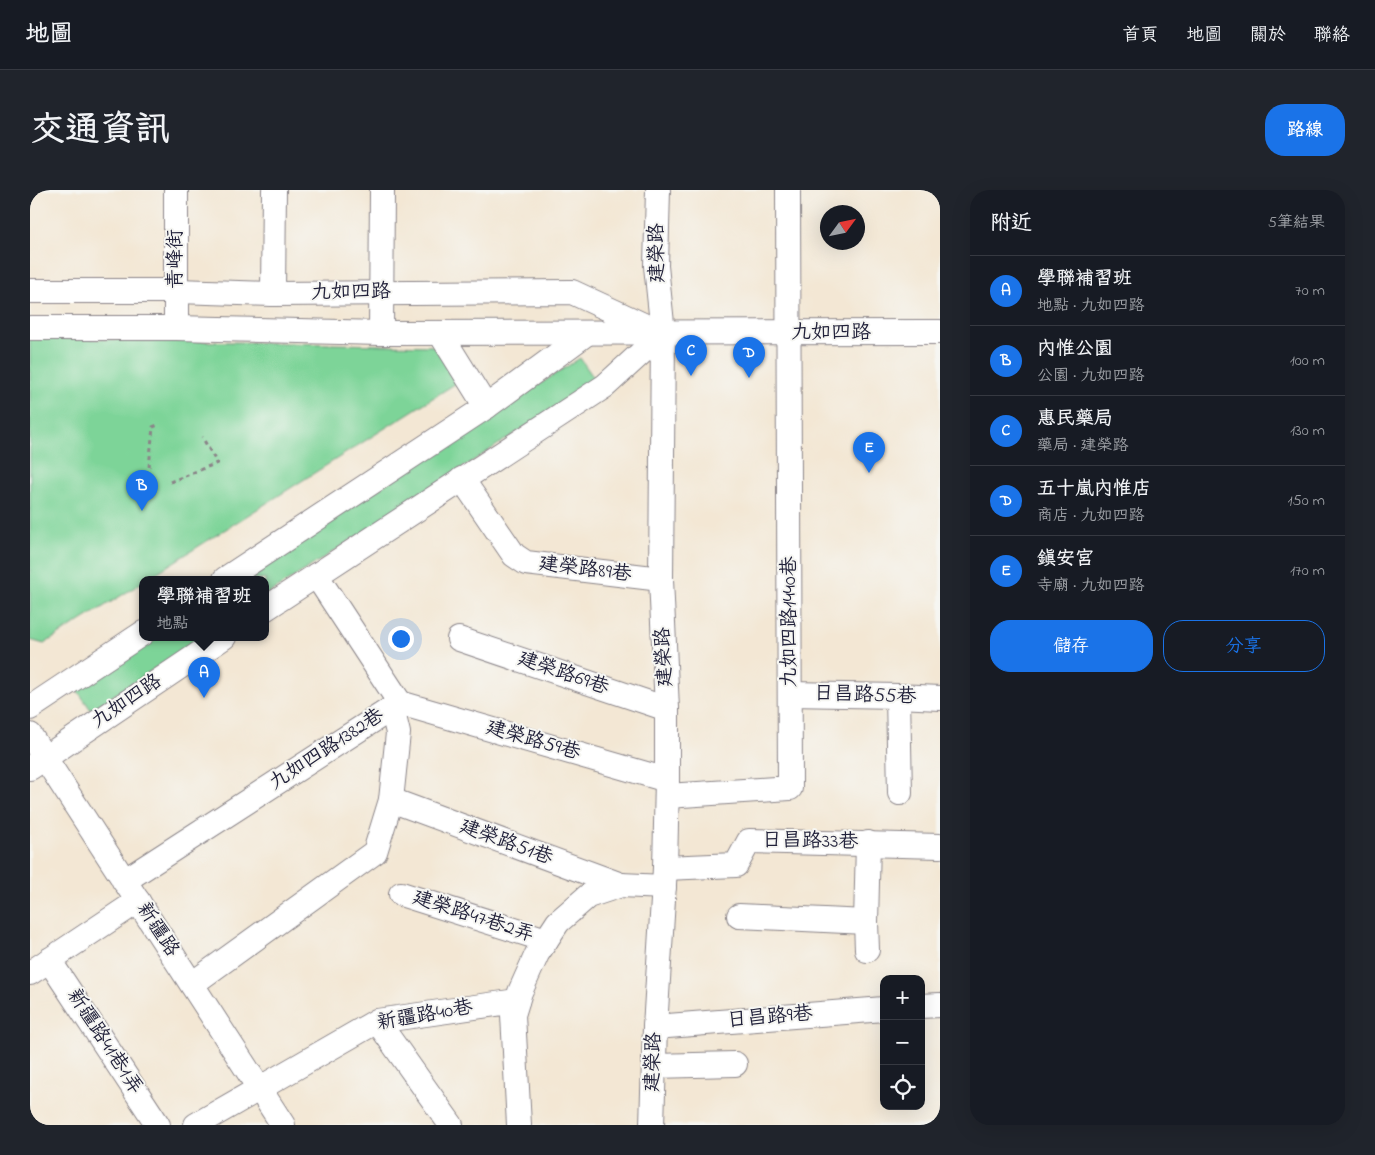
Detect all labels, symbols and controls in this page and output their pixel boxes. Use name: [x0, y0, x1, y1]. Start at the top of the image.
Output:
text: 地圖: [25, 18, 73, 53]
text: 首頁: [1122, 23, 1158, 49]
text: 地圖: [1186, 23, 1222, 49]
text: 關於: [1250, 23, 1286, 49]
text: 聯絡: [1314, 23, 1350, 49]
button: 路線: [1265, 104, 1345, 156]
text: 交通資訊: [30, 106, 170, 157]
north arrow: [820, 205, 865, 250]
text: 附近: [990, 209, 1032, 239]
text: 5筆結果: [1268, 211, 1325, 235]
street label: 建榮路: [643, 222, 673, 283]
street label: 青峰街: [162, 229, 191, 289]
text: 學聯補習班: [1037, 266, 1132, 293]
street label: 九如四路: [311, 278, 392, 308]
text: A: [1001, 279, 1011, 303]
text: 70 m: [1295, 279, 1325, 303]
text: 地點 · 九如四路: [1037, 294, 1144, 318]
street label: 九如四路: [791, 319, 872, 348]
pin: C: [675, 335, 707, 376]
text: 內惟公園: [1037, 336, 1113, 363]
pin: D: [733, 337, 765, 378]
text: B: [1001, 349, 1011, 373]
text: 100 m: [1290, 349, 1325, 373]
text: 公園 · 九如四路: [1037, 364, 1144, 388]
text: 惠民藥局: [1037, 406, 1113, 433]
text: C: [1002, 419, 1010, 443]
text: 130 m: [1290, 419, 1325, 443]
pin: E: [853, 432, 885, 473]
text: 藥局 · 建榮路: [1037, 434, 1128, 458]
pin: B: [126, 470, 158, 511]
text: 五十嵐內惟店: [1037, 476, 1151, 503]
text: D: [1000, 489, 1012, 513]
text: 150 m: [1287, 489, 1325, 513]
text: 商店 · 九如四路: [1037, 504, 1144, 528]
text: 鎮安宮: [1037, 546, 1094, 573]
street label: 建榮路89巷: [537, 550, 634, 590]
street label: 九如四路1440巷: [776, 555, 805, 688]
text: E: [1001, 559, 1011, 583]
text: 170 m: [1290, 559, 1325, 583]
text: 寺廟 · 九如四路: [1037, 574, 1144, 598]
popup: [139, 576, 269, 641]
text: 學聯補習班: [156, 584, 252, 611]
text: 地點: [156, 612, 189, 636]
button: 儲存: [990, 620, 1153, 672]
button: 分享: [1163, 620, 1325, 672]
street label: 建榮路: [649, 625, 681, 688]
your location: [388, 626, 414, 652]
street label: 建榮路69巷: [513, 645, 613, 703]
pin: A: [188, 657, 220, 698]
street label: 九如四路: [86, 667, 169, 736]
street label: 日昌路55巷: [813, 680, 918, 712]
street label: 九如四路1382巷: [264, 701, 391, 798]
street label: 建榮路59巷: [482, 714, 585, 769]
street label: 建榮路51巷: [455, 813, 558, 874]
street label: 日昌路33巷: [761, 827, 859, 857]
street label: 建榮路47巷2弄: [408, 884, 538, 950]
street label: 新疆路: [129, 897, 186, 964]
map controls: [880, 975, 925, 1110]
button: +: [880, 975, 925, 1020]
street label: 新疆路41巷1弄: [59, 983, 149, 1101]
street label: 新疆路40巷: [375, 993, 476, 1039]
street label: 日昌路9巷: [726, 1000, 815, 1036]
button: −: [880, 1020, 925, 1065]
street label: 建榮路: [638, 1031, 670, 1092]
button: locate: [880, 1065, 925, 1110]

